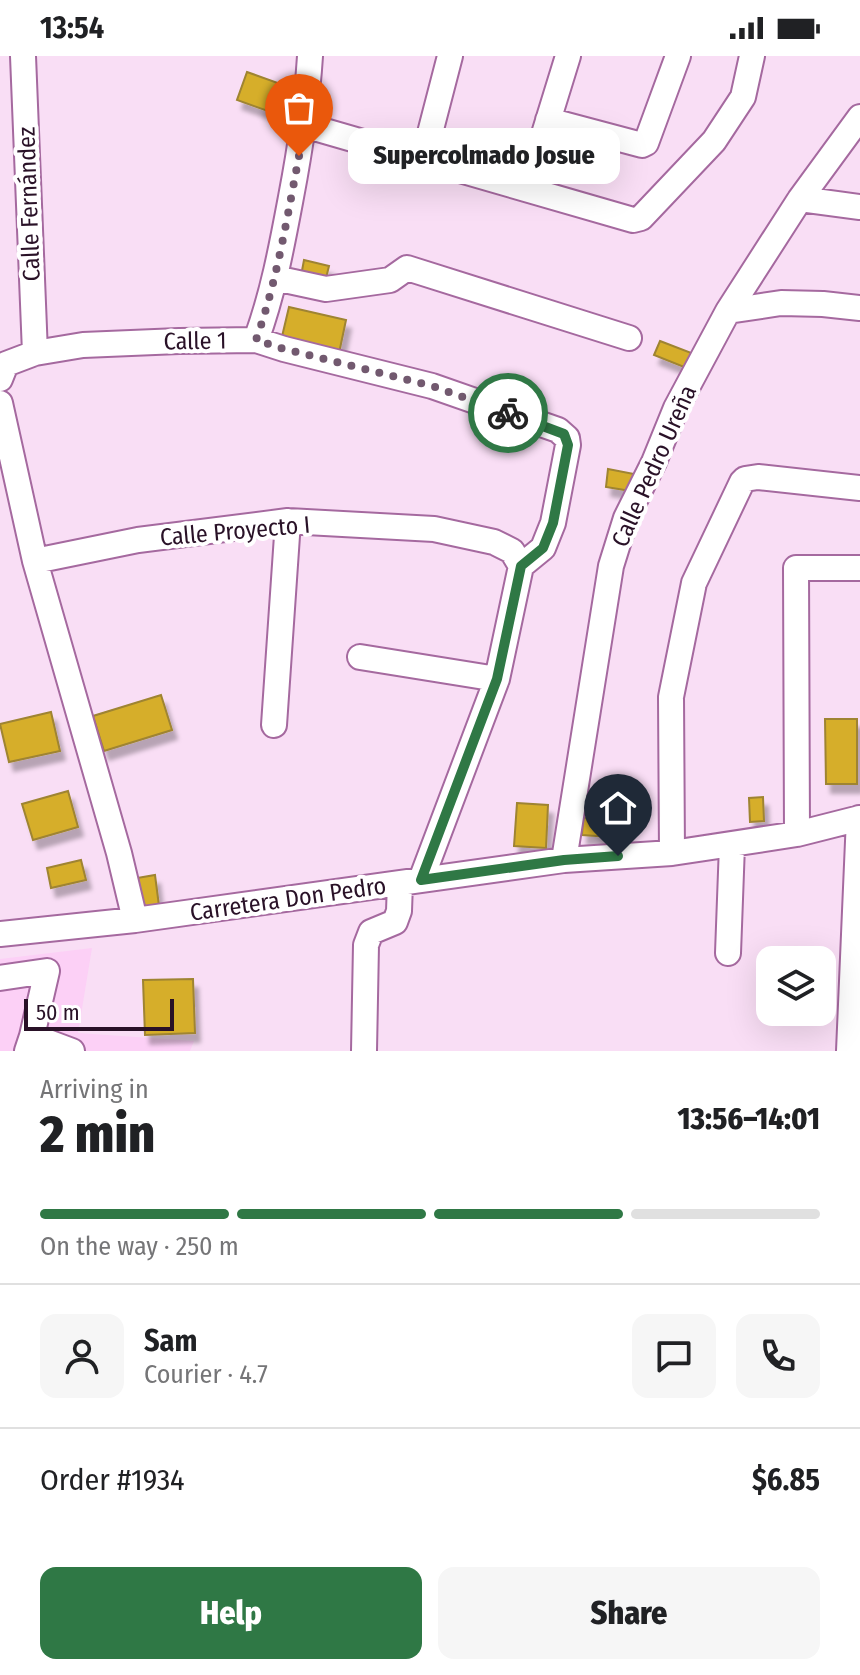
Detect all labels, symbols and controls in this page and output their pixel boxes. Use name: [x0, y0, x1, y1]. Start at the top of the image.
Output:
text: 13:54: [40, 10, 104, 46]
pin: [265, 74, 333, 156]
icon: bag: [277, 86, 321, 130]
street label: Calle Fernández: [12, 126, 46, 282]
callout: Supercolmado Josue: [347, 128, 619, 184]
text: Supercolmado Josue: [373, 140, 595, 171]
street label: Calle 1: [163, 326, 227, 356]
courier: [468, 373, 548, 453]
street label: Calle Pedro Ureña: [606, 381, 702, 551]
icon: bike: [486, 391, 530, 435]
street label: Calle Proyecto I: [159, 510, 311, 552]
pin: [584, 774, 652, 856]
icon: home: [596, 786, 640, 830]
street label: Carretera Don Pedro: [188, 871, 388, 927]
map controls: [756, 946, 836, 1026]
button: layers: [756, 946, 836, 1026]
scale bar: [24, 995, 174, 1031]
text: 50 m: [36, 999, 80, 1026]
text: Arriving in: [40, 1074, 149, 1105]
text: 13:56–14:01: [678, 1101, 820, 1137]
text: 2 min: [40, 1103, 155, 1166]
text: On the way · 250 m: [40, 1231, 239, 1262]
button: person: [40, 1314, 124, 1398]
button: chat: [632, 1314, 716, 1398]
button: phone: [736, 1314, 820, 1398]
text: Sam: [144, 1323, 197, 1359]
text: Courier · 4.7: [144, 1359, 268, 1390]
text: Order #1934: [40, 1462, 185, 1498]
text: $6.85: [752, 1462, 820, 1498]
button: Help: [40, 1567, 422, 1659]
button: Share: [438, 1567, 820, 1659]

